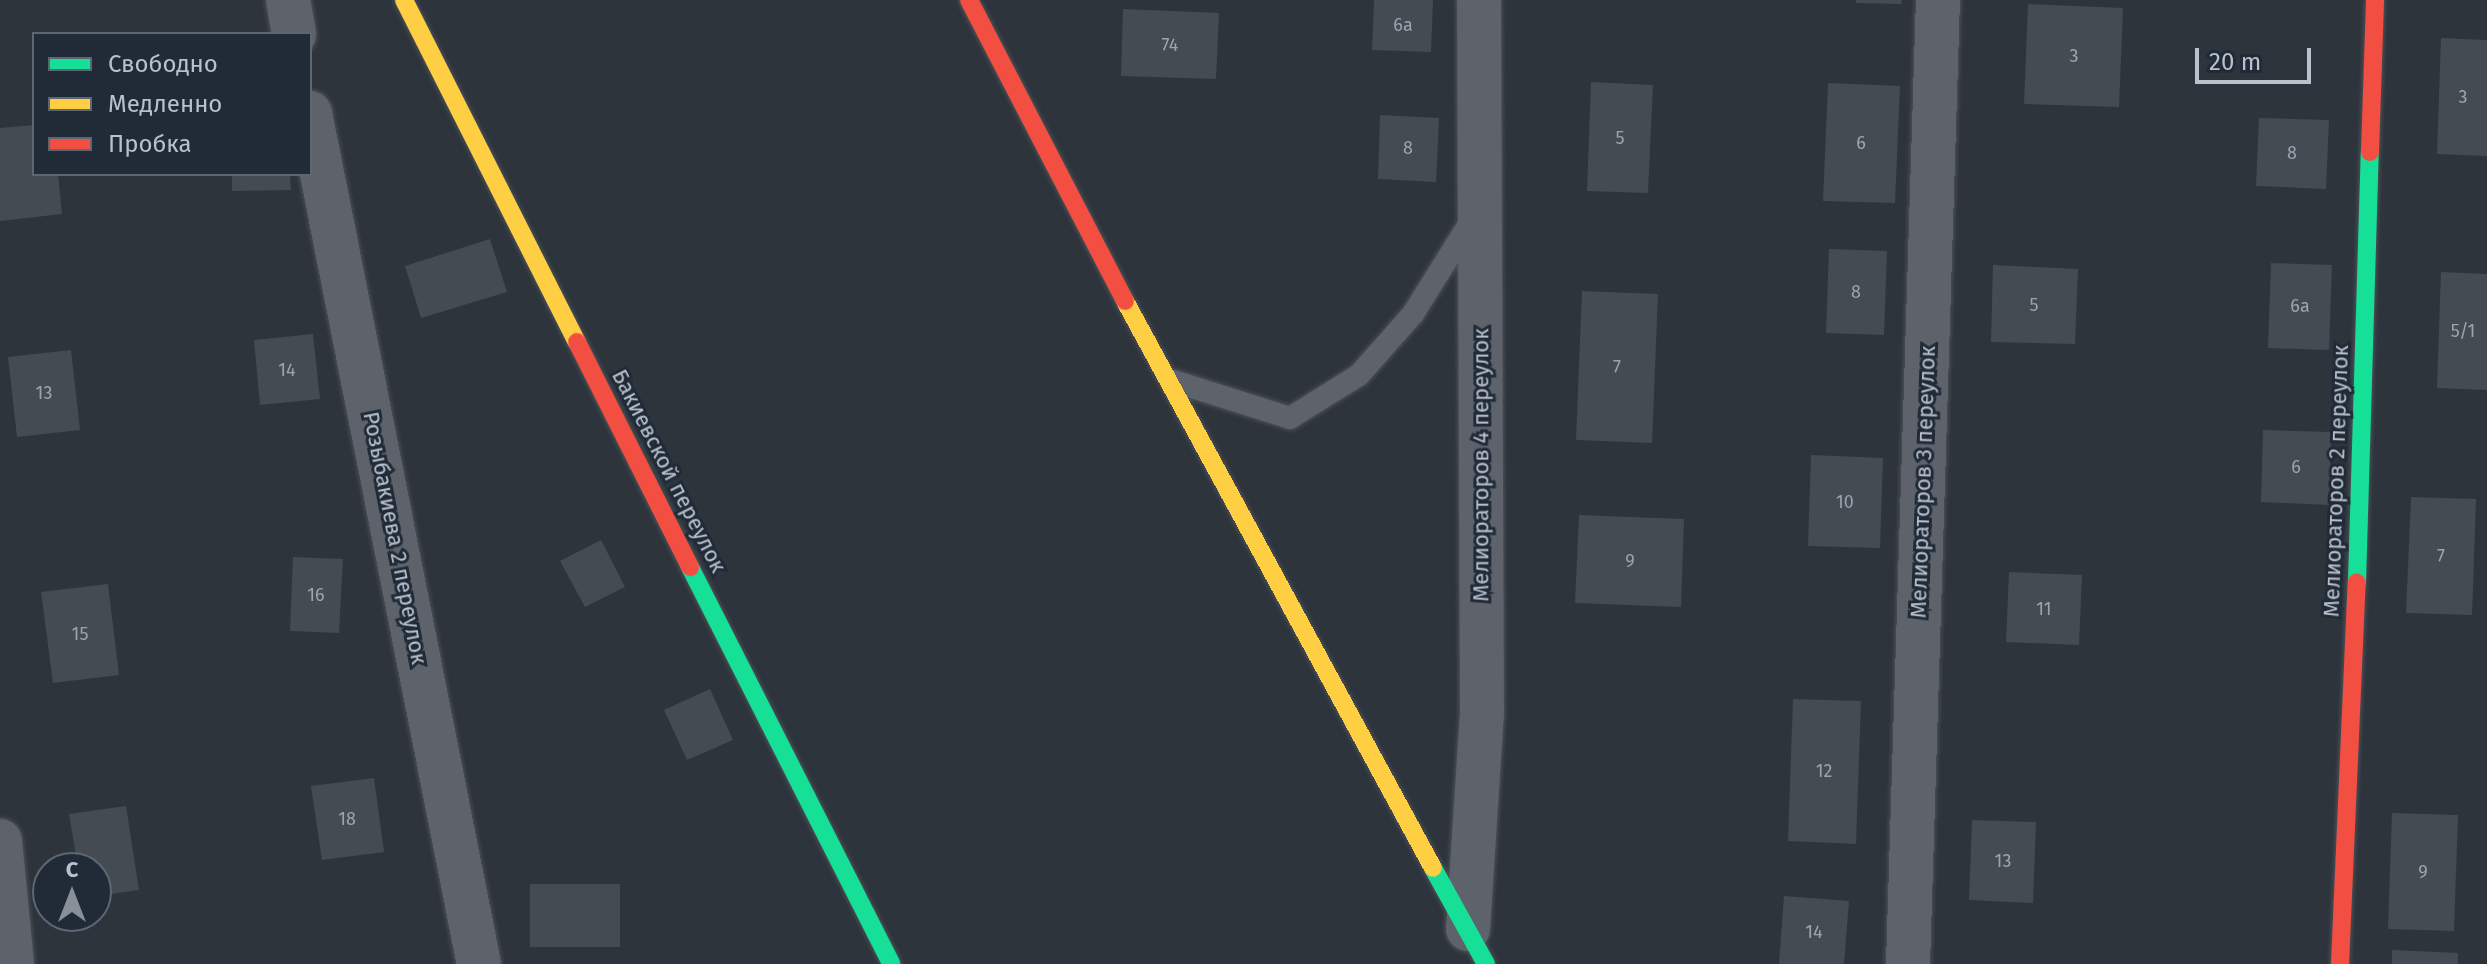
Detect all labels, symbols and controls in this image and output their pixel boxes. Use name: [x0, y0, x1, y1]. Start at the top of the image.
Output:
house number: 6а: [1393, 14, 1413, 36]
legend: [32, 32, 312, 176]
scale bar: [2199, 32, 2315, 82]
house number: 74: [1162, 34, 1178, 56]
house number: 3: [2070, 45, 2078, 67]
text: 20 m: [2209, 48, 2261, 76]
text: Свободно: [108, 50, 218, 78]
house number: 3: [2459, 86, 2467, 108]
text: Медленно: [108, 90, 222, 118]
house number: 5: [1615, 127, 1625, 149]
text: Пробка: [108, 130, 192, 158]
house number: 6: [1856, 132, 1866, 154]
house number: 8: [1403, 137, 1413, 159]
house number: 8: [2287, 142, 2297, 164]
house number: 8: [1851, 281, 1861, 303]
house number: 5: [2029, 294, 2039, 316]
house number: 6а: [2290, 295, 2310, 317]
house number: 5/1: [2451, 320, 2475, 342]
street label: Мелиораторов 4 переулок: [1468, 328, 1494, 602]
street label: Мелиораторов 2 переулок: [2318, 344, 2354, 618]
street label: Мелиораторов 3 переулок: [1905, 345, 1941, 619]
house number: 7: [1613, 356, 1621, 378]
house number: 14: [278, 359, 296, 381]
street label: Бакиевской переулок: [606, 365, 732, 577]
house number: 13: [36, 382, 52, 404]
street label: Розыбакиева 2 переулок: [358, 409, 432, 667]
house number: 6: [2291, 456, 2301, 478]
house number: 10: [1836, 491, 1854, 513]
house number: 7: [2437, 545, 2445, 567]
house number: 9: [1625, 550, 1635, 572]
house number: 16: [307, 584, 325, 606]
house number: 11: [2036, 598, 2052, 620]
house number: 15: [72, 623, 88, 645]
house number: 12: [1816, 760, 1832, 782]
house number: 18: [338, 808, 356, 830]
house number: 13: [1995, 850, 2011, 872]
north arrow: [32, 852, 112, 932]
text: С: [66, 856, 78, 883]
house number: 9: [2418, 861, 2428, 883]
house number: 14: [1805, 921, 1823, 943]

